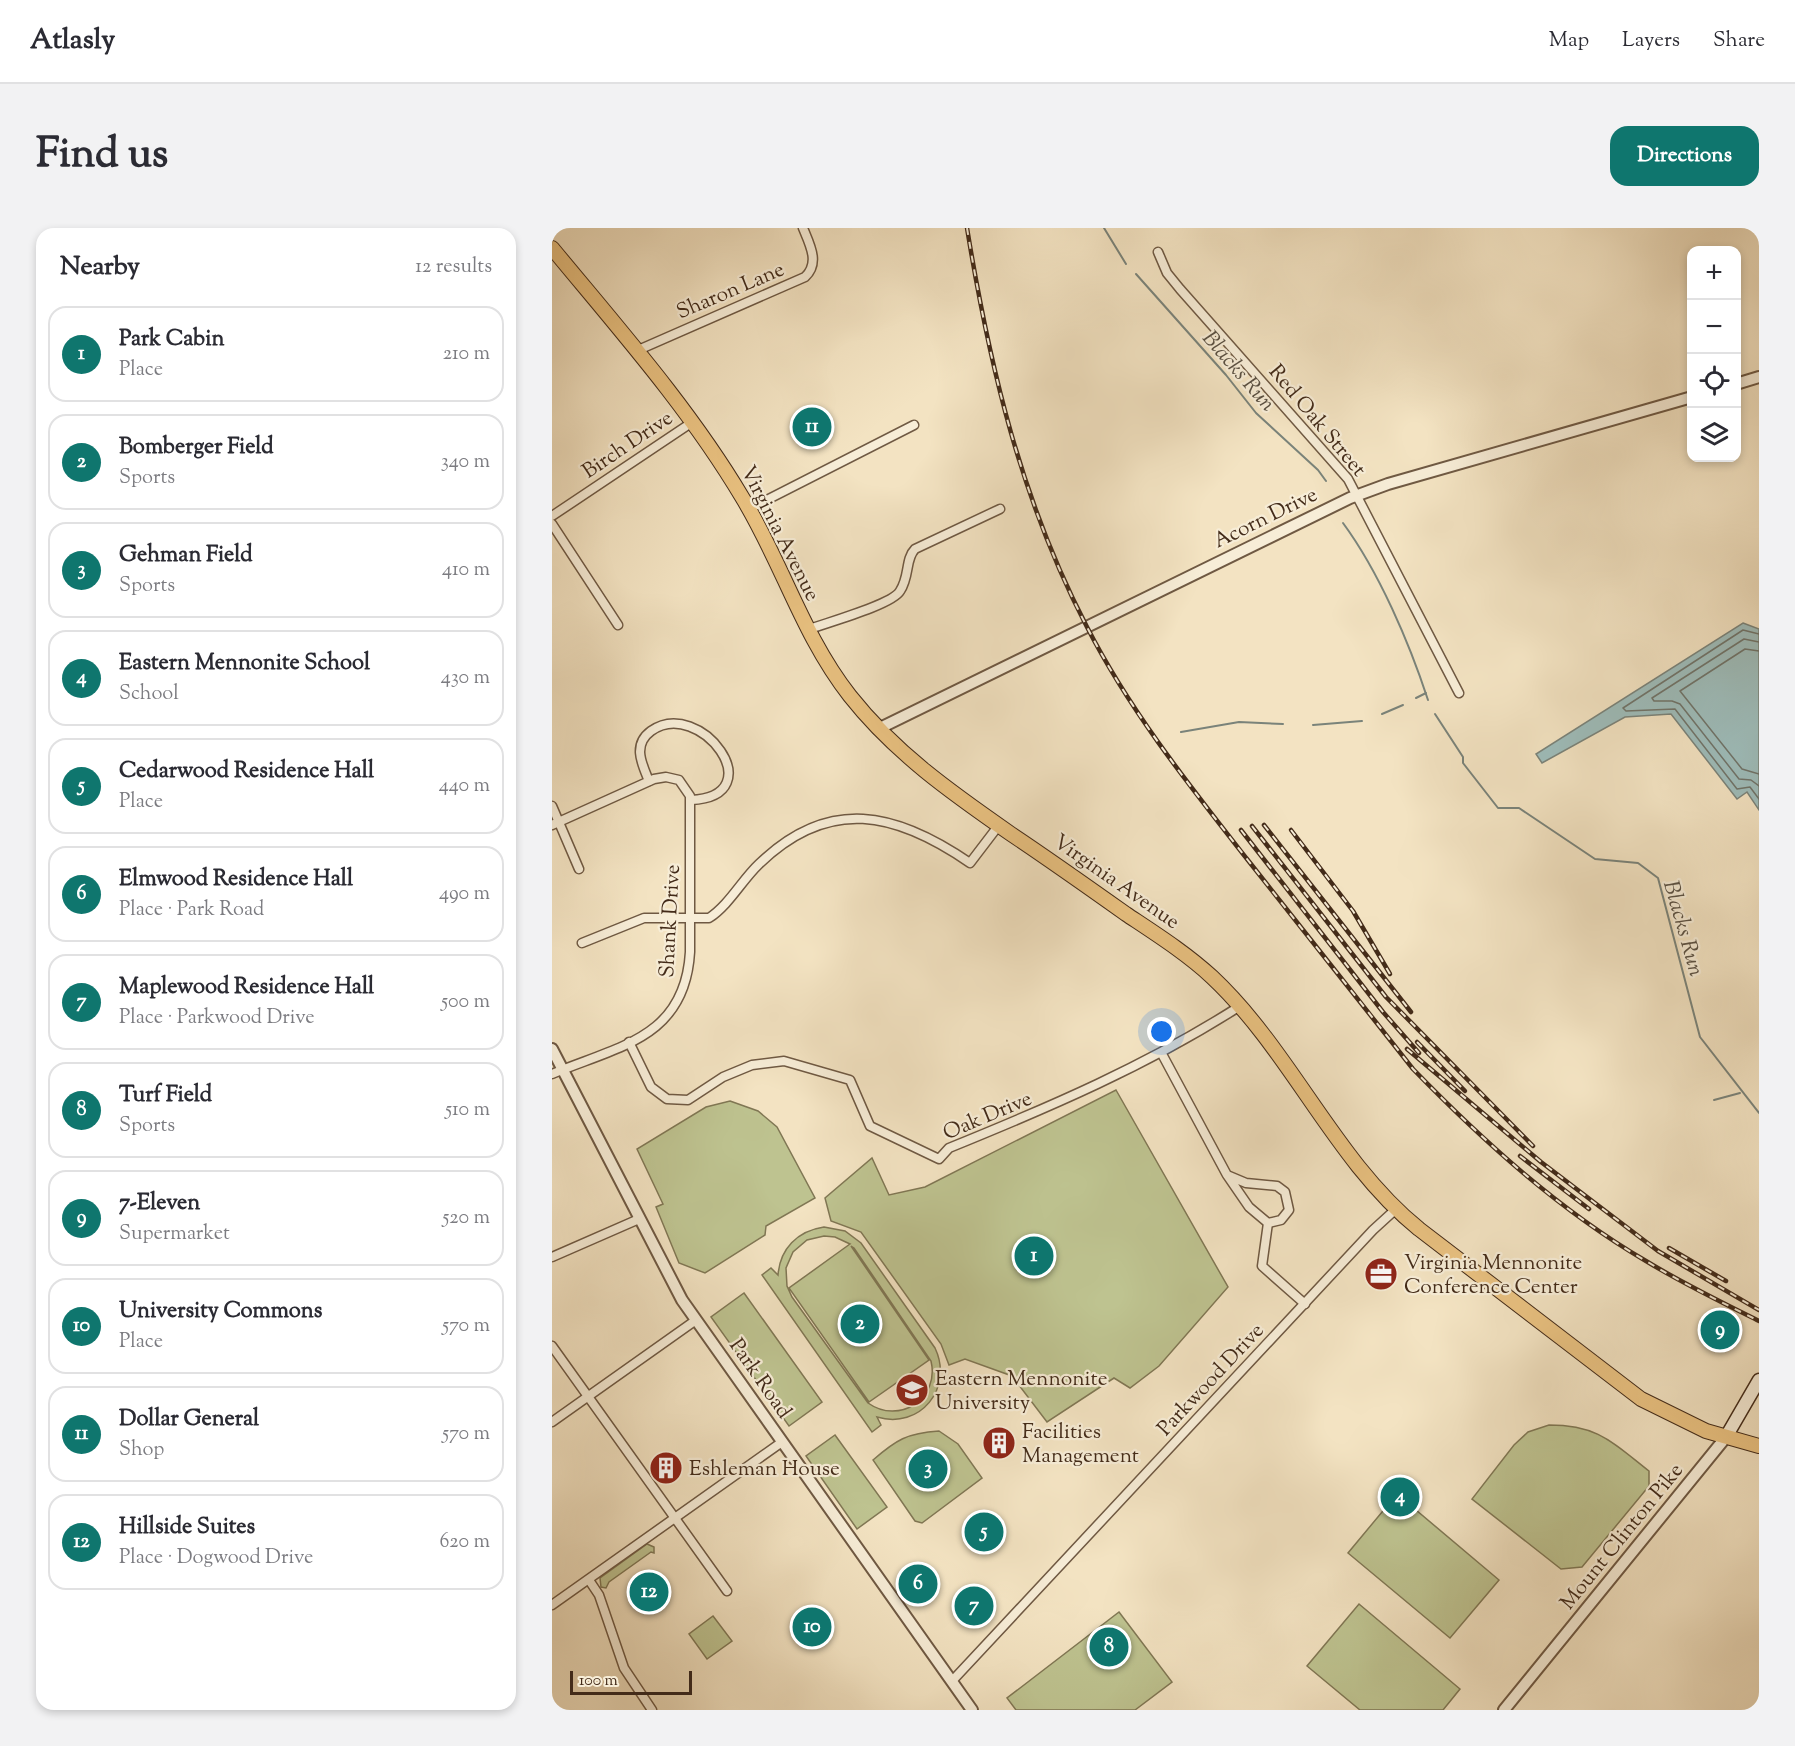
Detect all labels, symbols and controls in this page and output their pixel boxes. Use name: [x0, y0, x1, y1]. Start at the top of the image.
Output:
text: Atlasly: [30, 21, 115, 61]
text: Map: [1549, 26, 1589, 56]
text: Layers: [1622, 26, 1680, 56]
text: Share: [1713, 26, 1765, 56]
text: Find us: [36, 126, 168, 186]
button: Directions: [1610, 126, 1759, 186]
map controls: [1687, 246, 1741, 462]
button: +: [1687, 246, 1741, 300]
text: Nearby: [60, 249, 140, 286]
text: 12 results: [415, 253, 492, 282]
street label: Sharon Lane: [672, 256, 789, 328]
button: −: [1687, 300, 1741, 354]
text: Park Cabin: [119, 324, 224, 356]
water label: Blacks Run: [1194, 325, 1282, 420]
text: 1: [78, 340, 85, 369]
text: 210 m: [443, 340, 490, 369]
button: locate: [1687, 354, 1741, 408]
text: Place: [119, 356, 163, 385]
street label: Red Oak Street: [1261, 359, 1372, 484]
street label: Birch Drive: [577, 404, 679, 487]
pin: 11: [792, 404, 832, 450]
button: layers: [1687, 408, 1741, 462]
text: Bomberger Field: [119, 432, 274, 464]
text: 2: [77, 448, 86, 477]
text: 340 m: [441, 448, 490, 477]
street label: Virginia Avenue: [732, 461, 826, 607]
text: Sports: [119, 464, 175, 493]
street label: Acorn Drive: [1209, 481, 1323, 557]
text: Gehman Field: [119, 540, 253, 572]
text: 3: [77, 556, 86, 585]
text: 410 m: [442, 556, 490, 585]
text: Sports: [119, 572, 175, 601]
text: Eastern Mennonite School: [119, 648, 370, 680]
text: 4: [76, 664, 87, 693]
text: 430 m: [441, 664, 490, 693]
text: School: [119, 680, 179, 709]
text: Cedarwood Residence Hall: [119, 756, 374, 788]
text: 5: [78, 772, 85, 801]
text: 440 m: [439, 772, 490, 801]
text: Place: [119, 788, 163, 817]
street label: Virginia Avenue: [1046, 828, 1185, 937]
text: Elmwood Residence Hall: [119, 864, 353, 896]
street label: Shank Drive: [653, 864, 689, 979]
water label: Blacks Run: [1653, 877, 1711, 981]
text: 6: [77, 880, 86, 909]
text: 490 m: [439, 880, 490, 909]
text: Place · Park Road: [119, 896, 264, 925]
text: Maplewood Residence Hall: [119, 972, 374, 1004]
text: 7: [76, 988, 87, 1017]
text: 500 m: [441, 988, 490, 1017]
text: Place · Parkwood Drive: [119, 1004, 315, 1033]
your location: [1147, 1017, 1176, 1046]
text: Turf Field: [119, 1080, 212, 1112]
street label: Oak Drive: [939, 1085, 1037, 1149]
text: 8: [77, 1096, 87, 1125]
text: 510 m: [445, 1096, 490, 1125]
text: Sports: [119, 1112, 175, 1141]
text: 7-Eleven: [119, 1188, 200, 1220]
text: 9: [77, 1204, 86, 1233]
text: 520 m: [442, 1204, 490, 1233]
text: Supermarket: [119, 1220, 230, 1249]
pin: 1: [1014, 1234, 1054, 1278]
place label: Virginia Mennonite Conference Center: [1404, 1249, 1582, 1303]
office icon: Virginia Mennonite Conference Center: [1363, 1256, 1399, 1292]
text: University Commons: [119, 1296, 322, 1328]
pin: 2: [840, 1302, 880, 1346]
pin: 9: [1700, 1308, 1740, 1352]
text: 10: [73, 1312, 90, 1341]
text: 570 m: [442, 1312, 490, 1341]
street label: Parkwood Drive: [1151, 1317, 1272, 1444]
text: Place: [119, 1328, 163, 1357]
street label: Park Road: [721, 1333, 798, 1425]
place label: Eastern Mennonite University: [935, 1365, 1107, 1419]
school or university icon: Eastern Mennonite University: [894, 1372, 930, 1408]
text: Dollar General: [119, 1404, 259, 1436]
place label: Facilities Management: [1022, 1418, 1139, 1472]
text: 11: [75, 1420, 88, 1449]
text: 570 m: [442, 1420, 490, 1449]
building icon: Facilities Management: [981, 1425, 1017, 1461]
text: Shop: [119, 1436, 164, 1465]
pin: 3: [908, 1446, 947, 1492]
building icon: Eshleman House: [648, 1450, 684, 1486]
place label: Eshleman House: [689, 1455, 840, 1485]
street label: Mount Clinton Pike: [1554, 1457, 1691, 1617]
pin: 4: [1380, 1474, 1420, 1520]
pin: 5: [964, 1510, 1004, 1554]
text: Hillside Suites: [119, 1512, 255, 1544]
text: 12: [73, 1528, 90, 1557]
text: 620 m: [440, 1528, 490, 1557]
text: Place · Dogwood Drive: [119, 1544, 313, 1573]
pin: 6: [898, 1562, 938, 1606]
pin: 12: [630, 1570, 668, 1614]
pin: 7: [954, 1584, 994, 1628]
pin: 10: [792, 1604, 832, 1650]
pin: 8: [1090, 1624, 1128, 1670]
scale bar: [570, 1668, 692, 1696]
text: 100 m: [579, 1670, 618, 1693]

